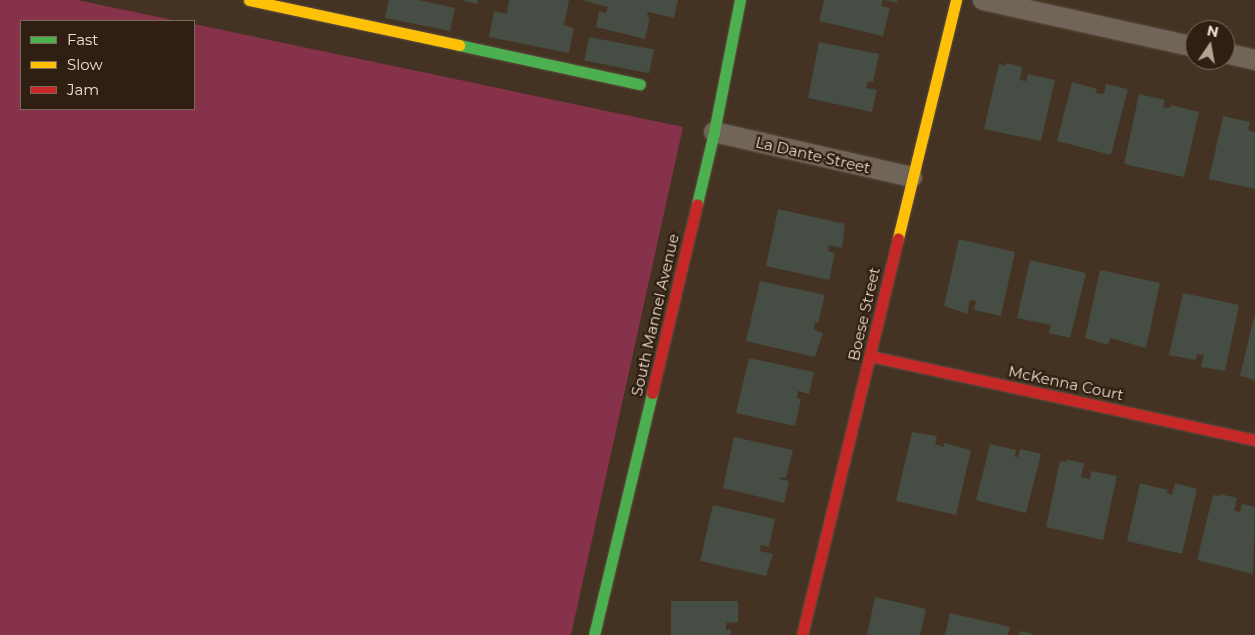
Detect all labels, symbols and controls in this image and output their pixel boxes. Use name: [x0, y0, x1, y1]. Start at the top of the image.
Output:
legend: [20, 20, 195, 110]
north arrow: [1185, 20, 1235, 70]
text: N: [1206, 21, 1220, 41]
text: Fast: [67, 30, 98, 49]
text: Slow: [67, 55, 103, 74]
text: Jam: [67, 80, 99, 99]
street label: La Dante Street: [754, 133, 872, 177]
street label: South Mannel Avenue: [628, 232, 682, 398]
street label: Boese Street: [844, 265, 884, 363]
street label: McKenna Court: [1007, 362, 1125, 404]

